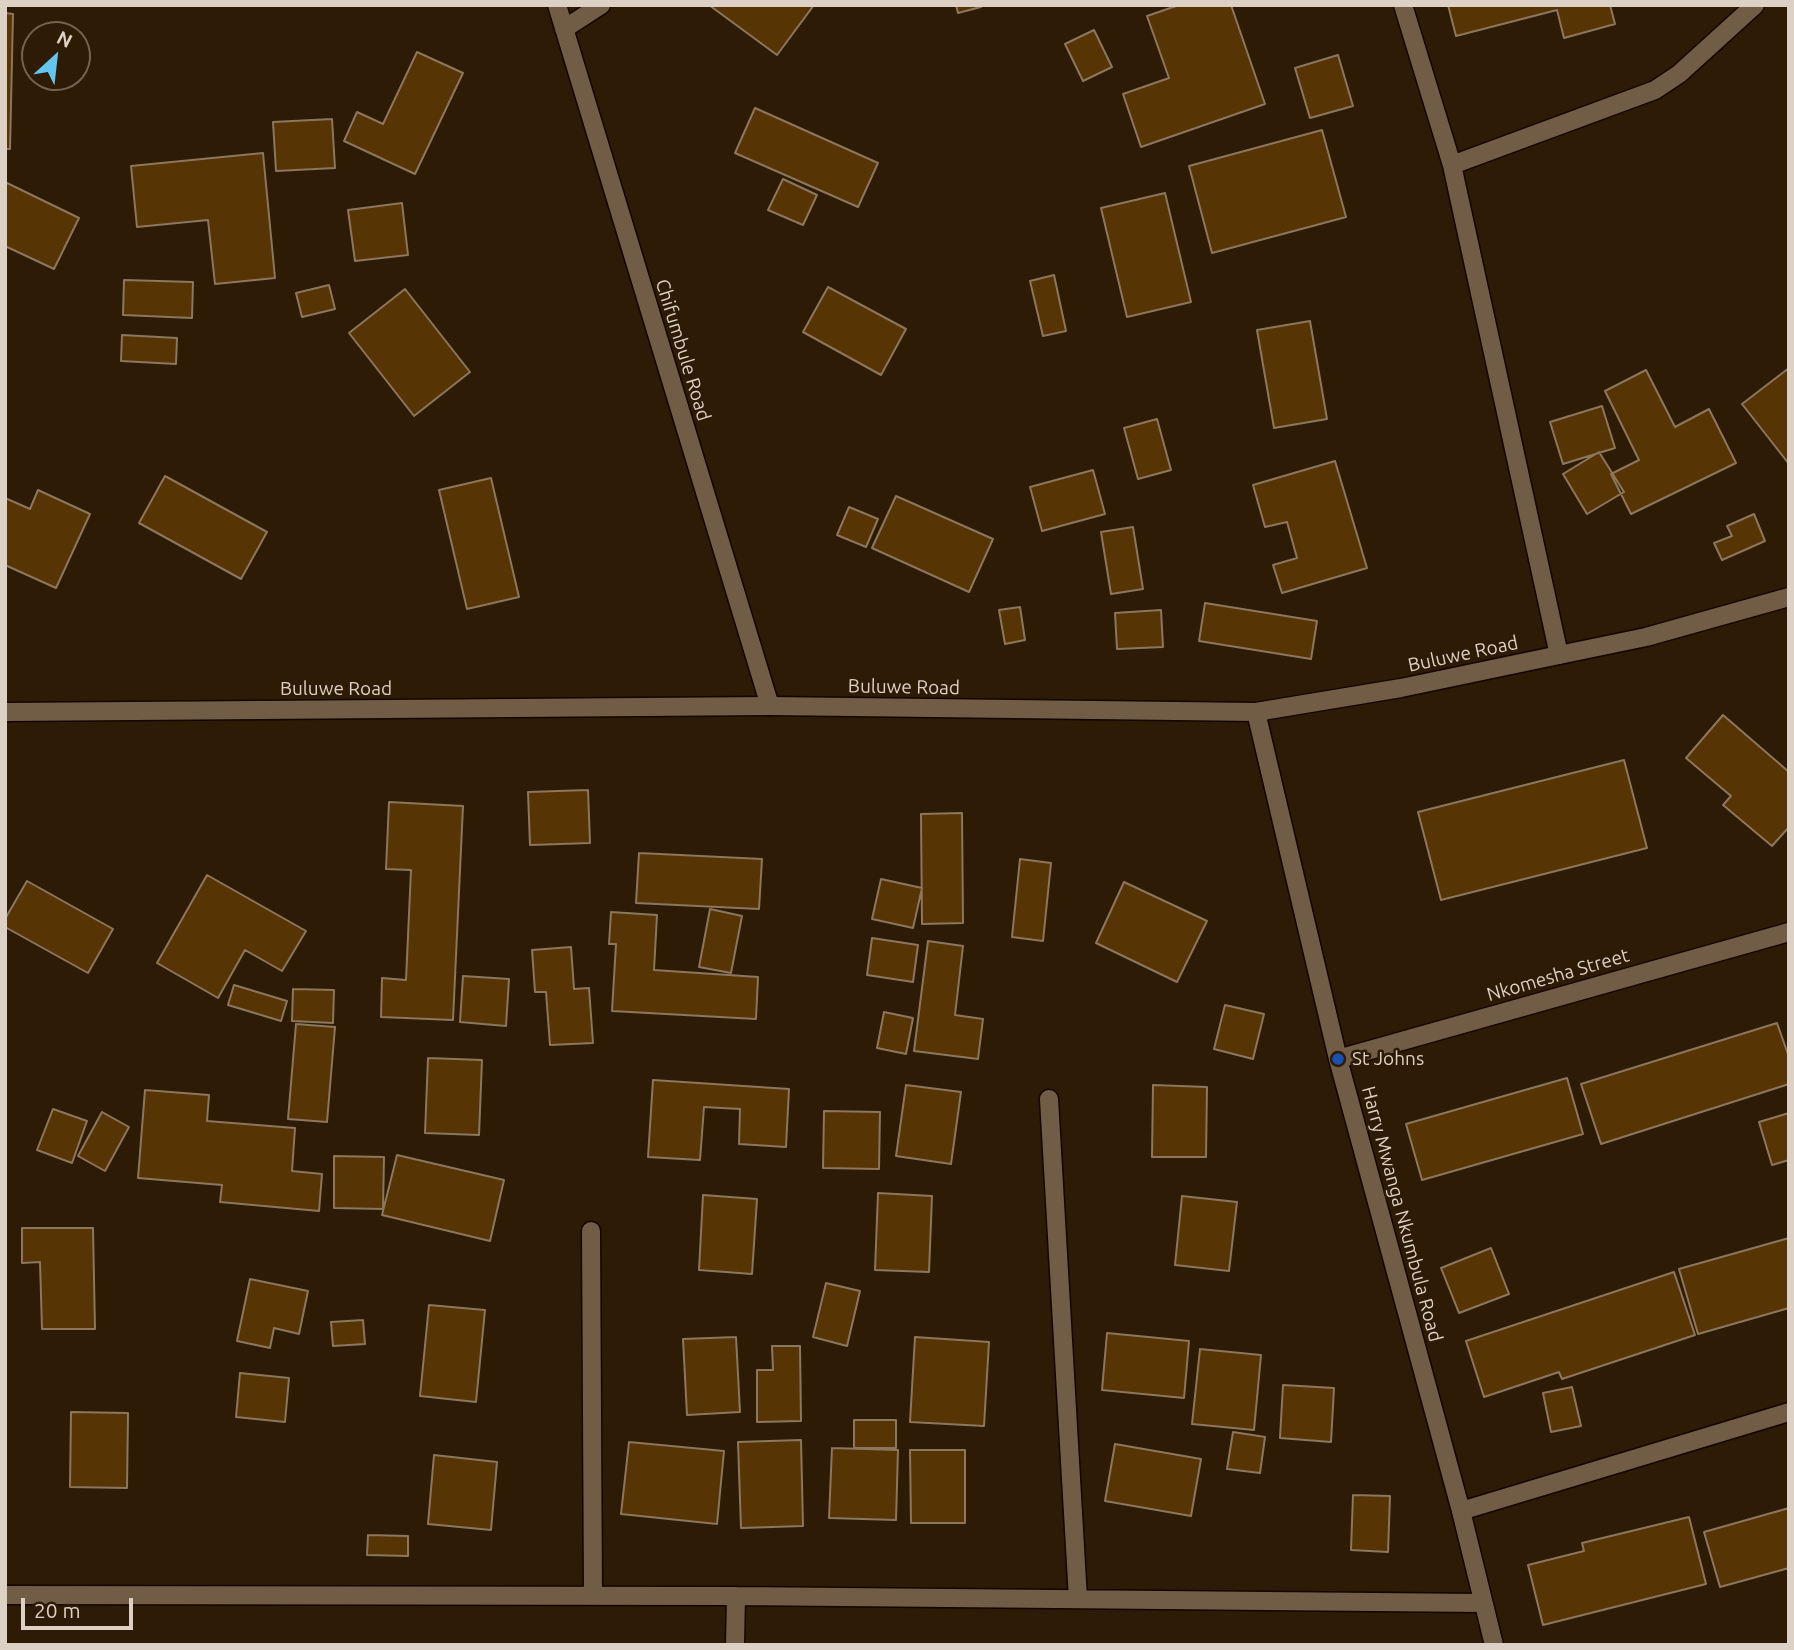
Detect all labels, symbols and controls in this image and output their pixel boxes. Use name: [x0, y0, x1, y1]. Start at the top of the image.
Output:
north arrow: [21, 21, 91, 91]
text: N: [53, 26, 76, 52]
street label: Chifumbule Road: [651, 276, 715, 424]
street label: Buluwe Road: [1406, 631, 1520, 677]
street label: Buluwe Road: [848, 675, 960, 699]
street label: Buluwe Road: [280, 678, 392, 700]
street label: Nkomesha Street: [1484, 944, 1632, 1006]
place label: St Johns: [1352, 1048, 1424, 1070]
marker: St Johns: [1330, 1051, 1346, 1067]
street label: Harry Mwanga Nkumbula Road: [1357, 1084, 1447, 1344]
scale bar: [24, 1584, 136, 1628]
text: 20 m: [34, 1598, 81, 1622]

